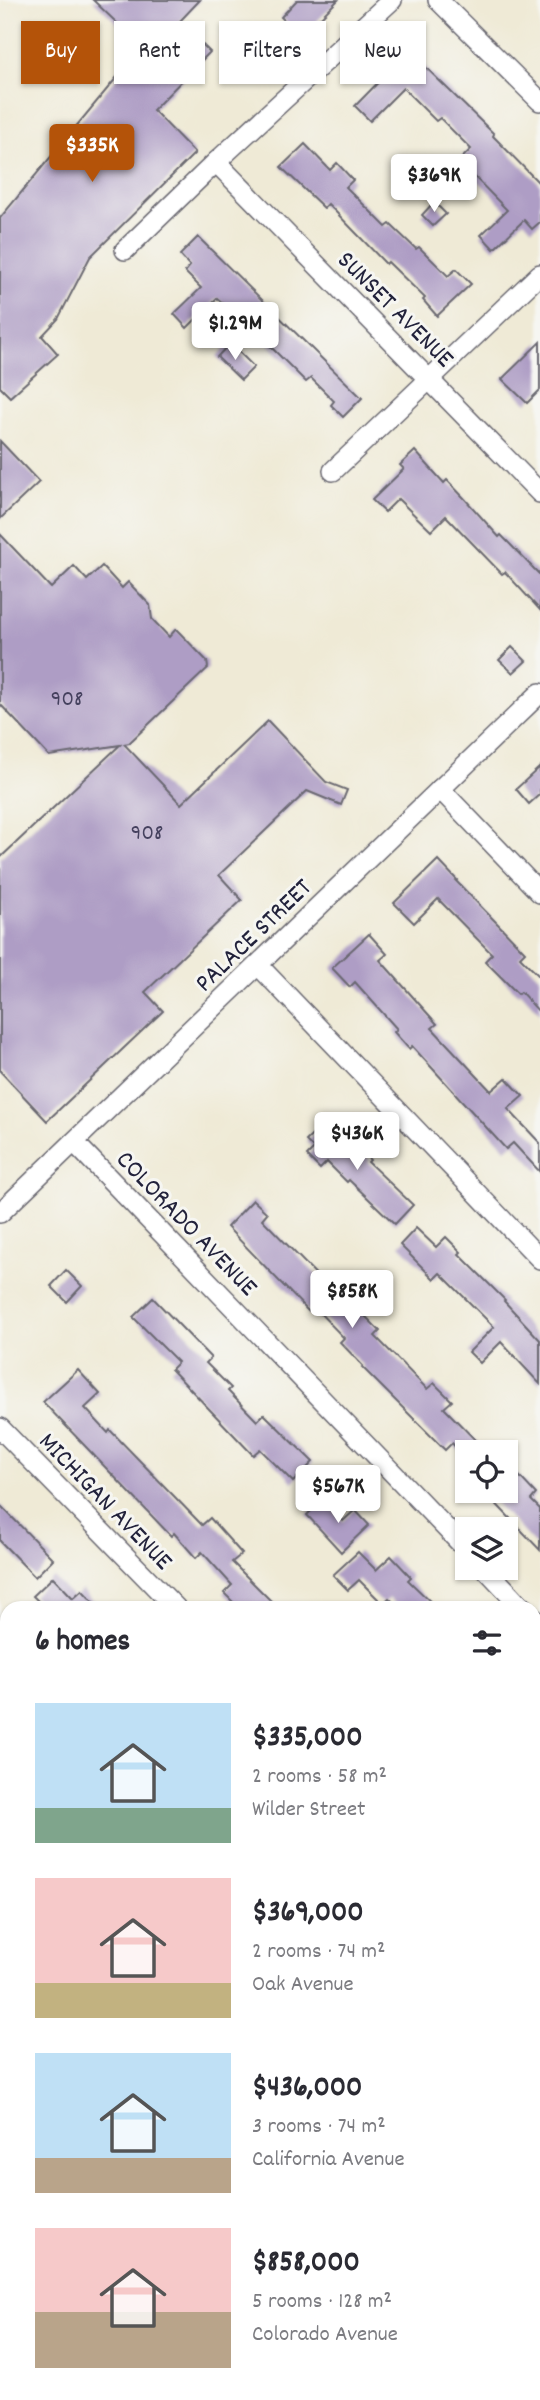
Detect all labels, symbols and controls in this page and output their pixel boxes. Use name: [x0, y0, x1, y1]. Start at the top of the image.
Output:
chip: Buy: [21, 21, 100, 84]
chip: Rent: [114, 21, 205, 84]
chip: Filters: [219, 21, 326, 84]
chip: New: [340, 21, 426, 84]
pin: $335K: [43, 124, 141, 184]
text: $335K: [65, 130, 119, 163]
pin: $369K: [385, 154, 483, 214]
text: $369K: [407, 160, 461, 193]
street label: SUNSET AVENUE: [328, 244, 462, 377]
pin: $1.29M: [178, 302, 292, 362]
text: $1.29M: [208, 308, 262, 341]
house number: 908: [51, 684, 83, 717]
house number: 908: [131, 818, 163, 851]
street label: PALACE STREET: [188, 871, 322, 1002]
pin: $436K: [308, 1112, 406, 1172]
text: $436K: [330, 1118, 384, 1151]
street label: COLORADO AVENUE: [106, 1143, 265, 1306]
pin: $858K: [303, 1270, 401, 1330]
text: $858K: [326, 1276, 378, 1309]
street label: MICHIGAN AVENUE: [29, 1425, 180, 1580]
map controls: [455, 1440, 518, 1580]
button: locate: [455, 1440, 518, 1503]
pin: $567K: [289, 1466, 387, 1525]
text: $567K: [311, 1471, 365, 1504]
button: layers: [455, 1517, 518, 1580]
text: 6 homes: [35, 1622, 130, 1665]
icon: filters: [468, 1624, 506, 1662]
text: $335,000: [252, 1718, 363, 1761]
icon: home: [91, 1731, 175, 1815]
text: 2 rooms · 58 m²: [252, 1761, 387, 1794]
text: Wilder Street: [252, 1794, 365, 1827]
text: $369,000: [252, 1893, 364, 1936]
icon: home: [91, 1906, 175, 1990]
text: 2 rooms · 74 m²: [252, 1936, 385, 1969]
text: Oak Avenue: [252, 1969, 354, 2002]
text: $436,000: [252, 2068, 362, 2111]
icon: home: [91, 2081, 175, 2165]
text: 3 rooms · 74 m²: [252, 2111, 386, 2144]
text: California Avenue: [252, 2144, 405, 2177]
text: $858,000: [252, 2243, 360, 2286]
icon: home: [91, 2256, 175, 2340]
text: 5 rooms · 128 m²: [252, 2286, 392, 2319]
text: Colorado Avenue: [252, 2319, 398, 2352]

